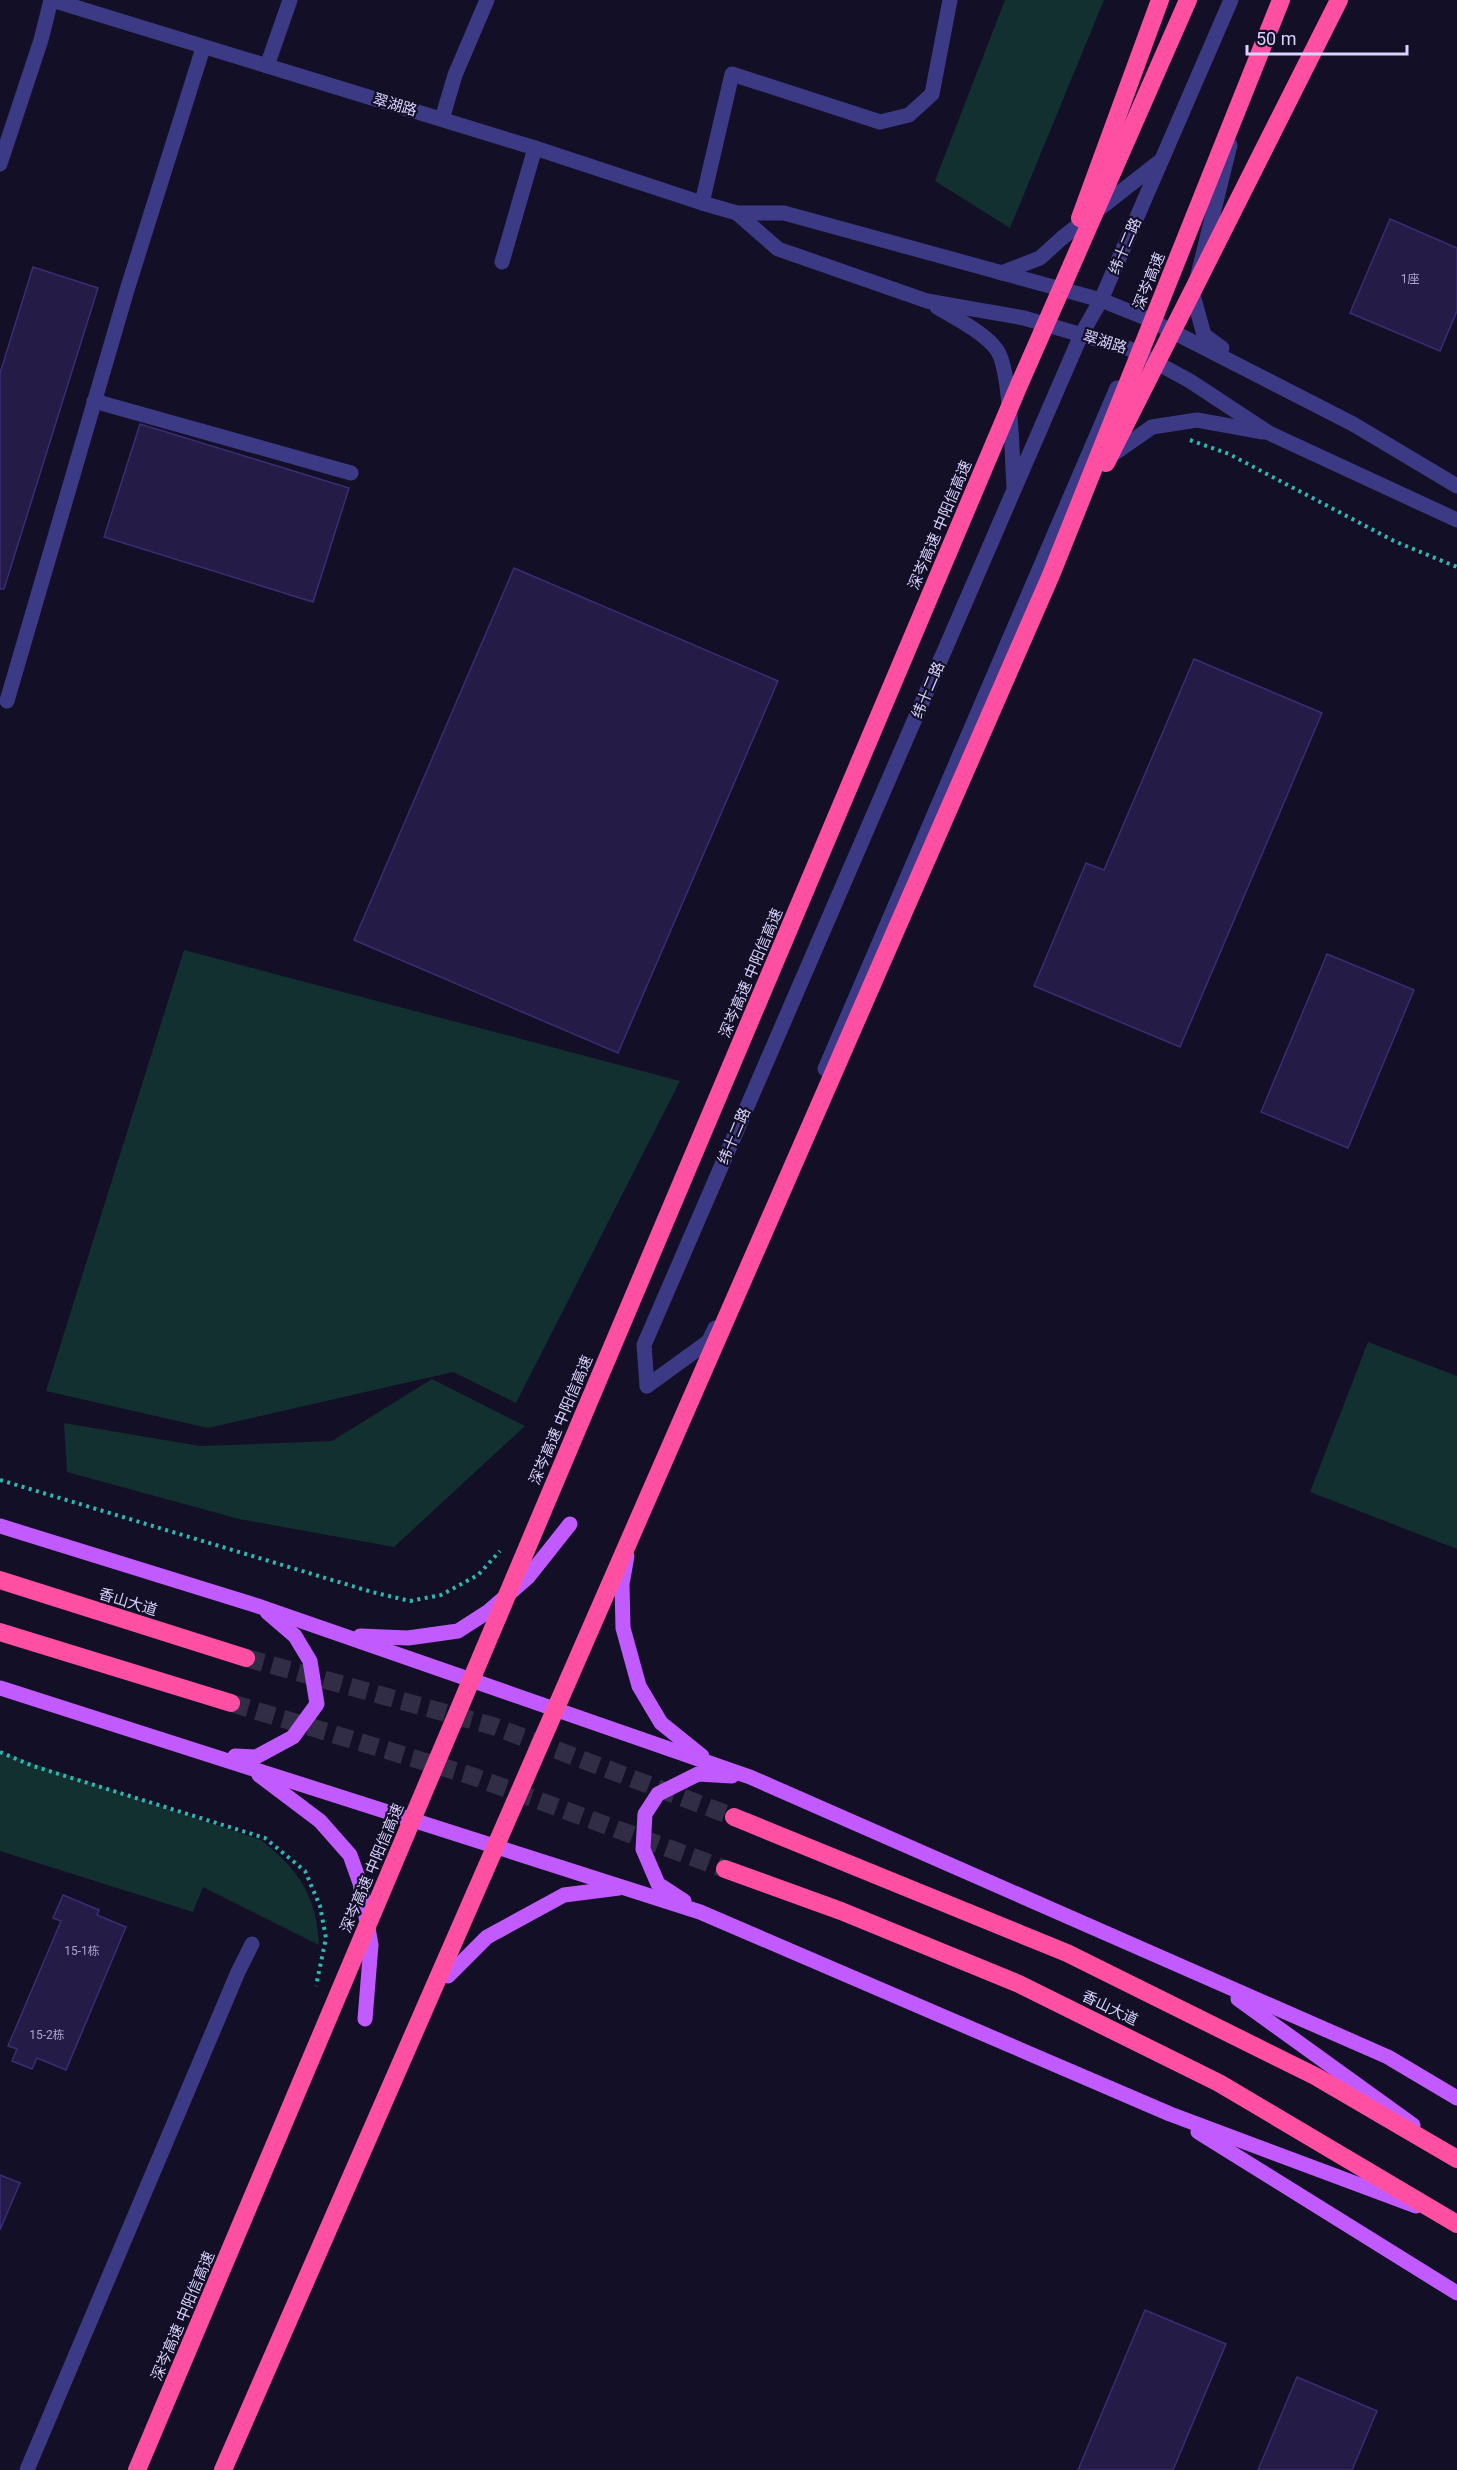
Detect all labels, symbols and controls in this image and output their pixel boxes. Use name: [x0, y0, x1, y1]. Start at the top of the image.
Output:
scale bar: [1247, 18, 1408, 56]
text: 50 m: [1256, 28, 1296, 49]
street label: 翠湖路: [371, 90, 419, 120]
street label: 纬十二路: [1105, 215, 1145, 277]
street label: 深岑高速: [1129, 250, 1169, 312]
house number: 1座: [1401, 272, 1419, 286]
street label: 翠湖路: [1081, 327, 1129, 357]
street label: 深岑高速 中阳信高速: [905, 458, 975, 592]
street label: 纬十二路: [908, 659, 948, 721]
street label: 深岑高速 中阳信高速: [716, 906, 786, 1040]
street label: 纬十二路: [714, 1105, 754, 1167]
street label: 深岑高速 中阳信高速: [526, 1353, 596, 1487]
street label: 香山大道: [97, 1585, 159, 1619]
street label: 深岑高速 中阳信高速: [337, 1801, 407, 1935]
house number: 15-1栋: [64, 1944, 100, 1958]
street label: 香山大道: [1079, 1987, 1141, 2029]
house number: 15-2栋: [29, 2028, 65, 2042]
street label: 深岑高速 中阳信高速: [148, 2249, 218, 2383]

